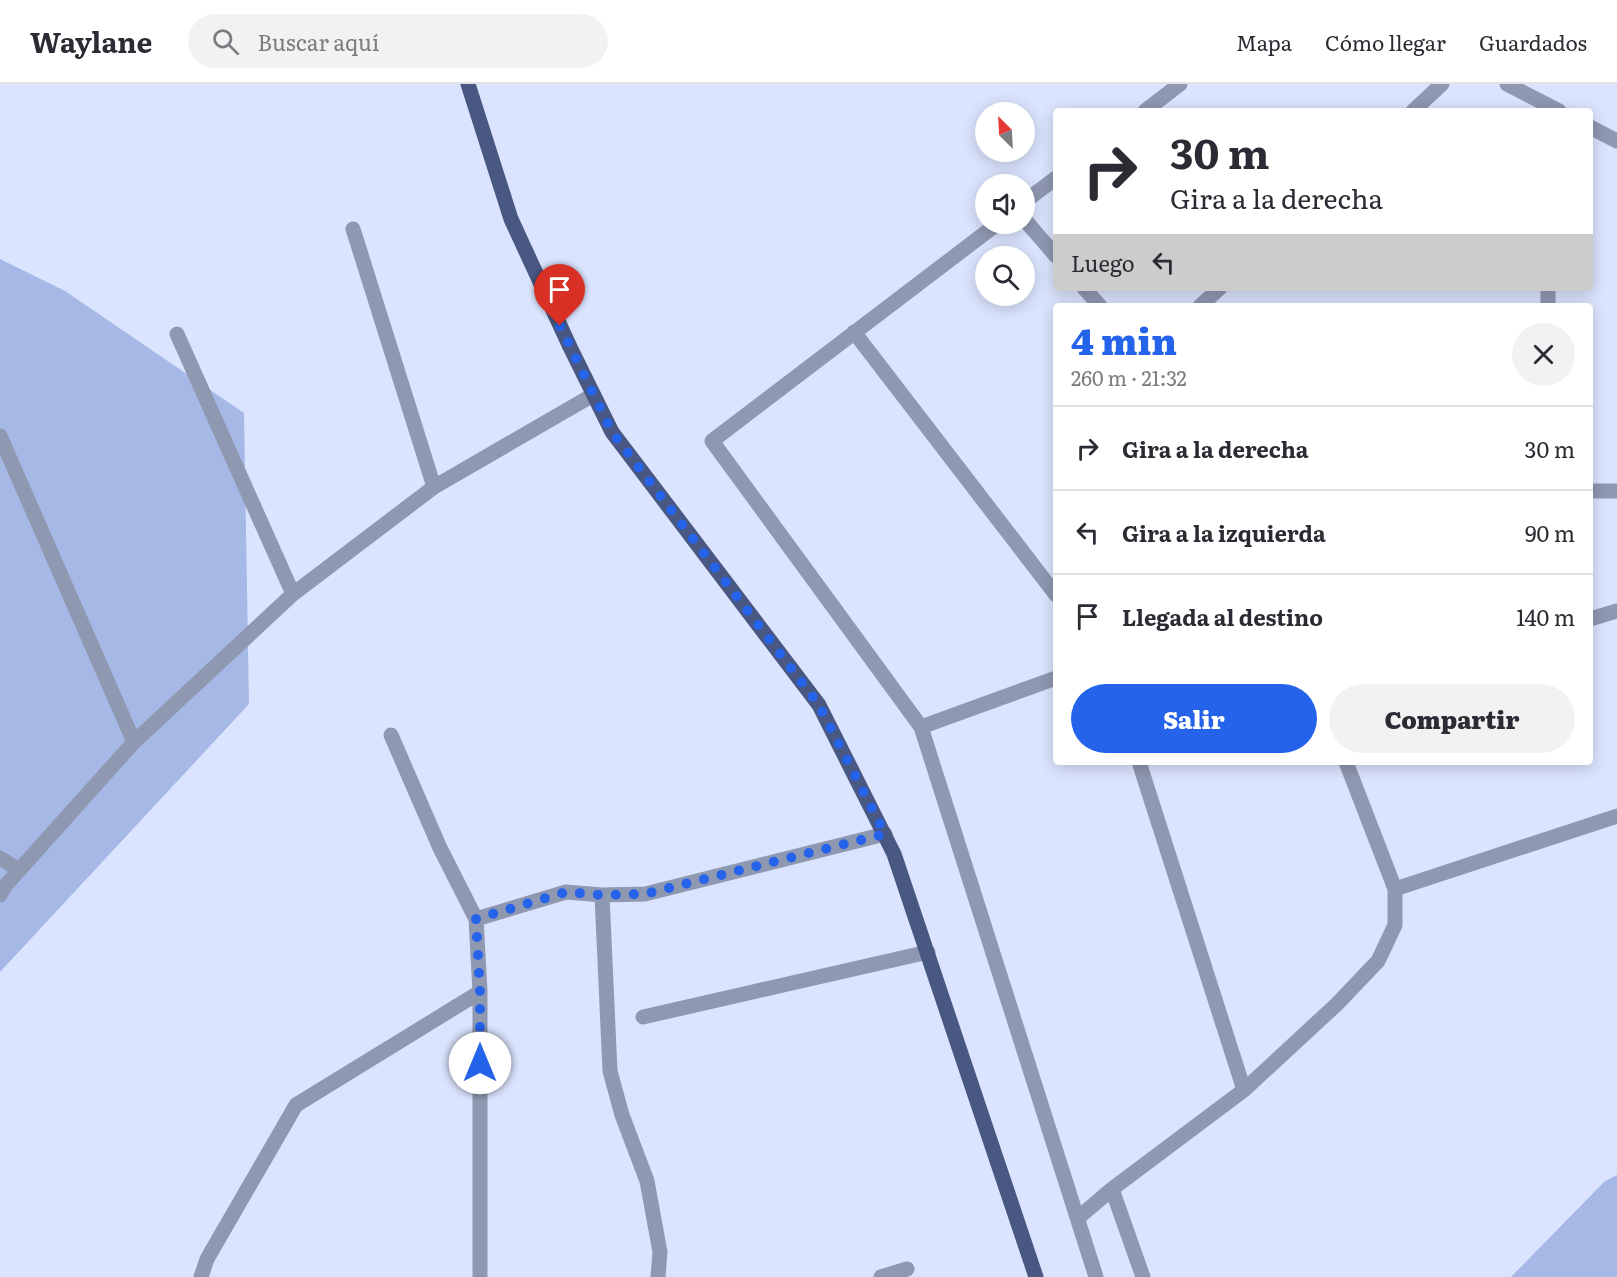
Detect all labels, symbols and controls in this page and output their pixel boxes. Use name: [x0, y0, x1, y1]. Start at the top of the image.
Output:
search box: [188, 14, 608, 68]
text: Waylane: [30, 20, 152, 62]
icon: search: [209, 25, 242, 58]
text: Buscar aquí: [257, 25, 379, 58]
text: Mapa: [1236, 26, 1292, 57]
text: Cómo llegar: [1325, 26, 1446, 57]
text: Guardados: [1479, 26, 1587, 57]
north arrow: [975, 102, 1035, 162]
map controls: [975, 102, 1035, 306]
text: 30 m: [1170, 120, 1270, 182]
icon: right: [1071, 132, 1149, 210]
button: sound: [975, 174, 1035, 234]
text: Gira a la derecha: [1170, 177, 1383, 217]
button: search: [975, 246, 1035, 306]
text: Luego: [1071, 246, 1135, 279]
icon: left: [1147, 246, 1180, 279]
pin: [534, 264, 585, 326]
icon: arrive: [543, 273, 576, 306]
text: 4 min: [1071, 313, 1177, 366]
button: close: [1512, 323, 1575, 386]
text: 260 m · 21:32: [1071, 362, 1187, 392]
icon: right: [1071, 432, 1104, 465]
text: Gira a la derecha: [1122, 432, 1309, 465]
text: 30 m: [1525, 432, 1575, 465]
icon: left: [1071, 516, 1104, 549]
text: Gira a la izquierda: [1122, 516, 1326, 549]
text: 90 m: [1525, 516, 1575, 549]
icon: arrive: [1071, 600, 1104, 633]
text: Llegada al destino: [1122, 600, 1323, 633]
text: 140 m: [1516, 600, 1575, 633]
button: Salir: [1071, 684, 1317, 753]
button: Compartir: [1329, 684, 1575, 753]
position arrow: [448, 1031, 512, 1095]

